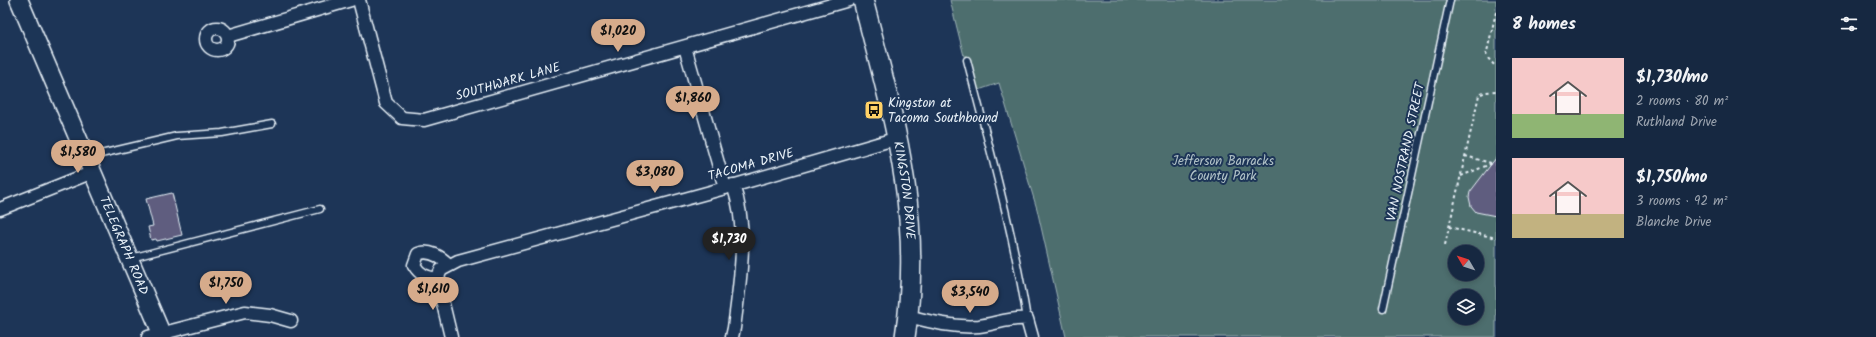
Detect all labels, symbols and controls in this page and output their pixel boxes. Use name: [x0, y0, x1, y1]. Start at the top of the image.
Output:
text: 8 homes: [1512, 11, 1576, 38]
icon: filters: [1838, 13, 1860, 35]
pin: $1,020: [585, 19, 651, 53]
text: $1,020: [600, 21, 636, 42]
street label: SOUTHWARK LANE: [453, 57, 563, 107]
text: $1,730/mo: [1636, 64, 1708, 91]
icon: home: [1544, 74, 1592, 122]
street label: VAN NOSTRAND STREET: [1381, 80, 1431, 223]
pin: $1,860: [660, 86, 726, 120]
text: $1,860: [675, 88, 711, 109]
text: 2 rooms · 80 m²: [1636, 91, 1728, 112]
place label: Kingston at Tacoma Southbound: [888, 93, 998, 129]
bus stop icon: Kingston at Tacoma Southbound: [863, 99, 885, 121]
text: Ruthland Drive: [1636, 112, 1717, 133]
street label: KINGSTON DRIVE: [887, 139, 921, 240]
pin: $1,580: [45, 140, 111, 174]
text: $1,580: [60, 142, 96, 163]
street label: TACOMA DRIVE: [706, 143, 797, 187]
park label: Jefferson Barracks County Park: [1172, 151, 1274, 187]
pin: $3,080: [622, 160, 688, 194]
text: $3,080: [635, 162, 675, 183]
text: $1,750/mo: [1636, 164, 1707, 191]
icon: home: [1544, 174, 1592, 222]
text: 3 rooms · 92 m²: [1636, 191, 1728, 212]
street label: TELEGRAPH ROAD: [94, 193, 154, 298]
text: Blanche Drive: [1636, 212, 1711, 233]
pin: $1,730: [696, 227, 762, 261]
text: $1,730: [712, 229, 746, 250]
north arrow: [1448, 245, 1484, 281]
map controls: [1448, 245, 1484, 325]
pin: $1,750: [193, 271, 259, 305]
text: $1,750: [209, 273, 243, 294]
pin: $1,610: [400, 277, 466, 311]
text: $1,610: [417, 279, 449, 300]
pin: $3,540: [937, 280, 1003, 314]
text: $3,540: [951, 282, 989, 303]
button: layers: [1448, 289, 1484, 325]

